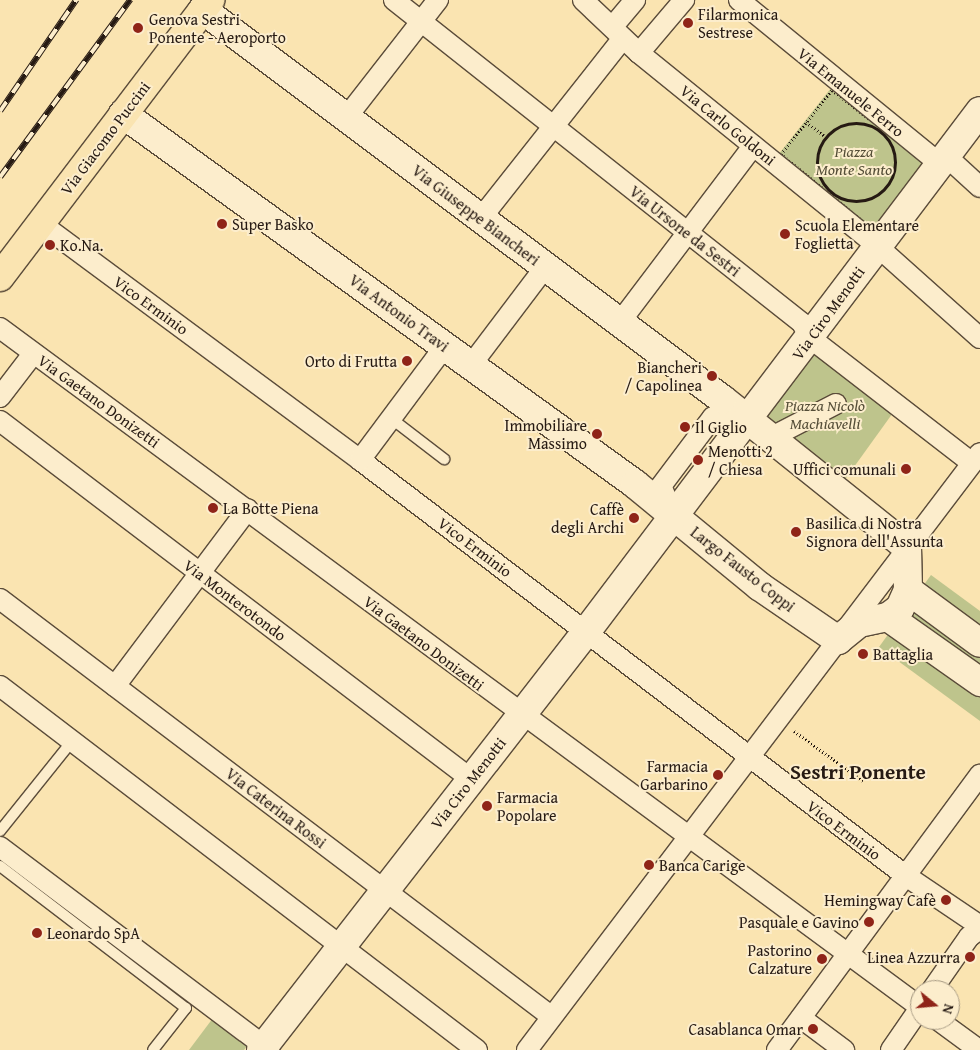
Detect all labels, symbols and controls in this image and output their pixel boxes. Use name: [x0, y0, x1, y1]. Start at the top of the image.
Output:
place label: Filarmonica Sestrese: [698, 4, 778, 42]
place label: Genova Sestri Ponente - Aeroporto: [149, 9, 286, 47]
marker: Filarmonica Sestrese: [682, 17, 694, 29]
marker: Genova Sestri Ponente - Aeroporto: [131, 21, 145, 35]
street label: Via Emanuele Ferro: [794, 43, 908, 141]
street label: Via Giacomo Puccini: [56, 78, 154, 198]
street label: Via Carlo Goldoni: [676, 81, 780, 169]
park label: Piazza Monte Santo: [816, 141, 892, 179]
street label: Via Giuseppe Biancheri: [408, 161, 544, 269]
street label: Via Ursone da Sestri: [626, 182, 744, 280]
place label: Super Basko: [232, 214, 314, 234]
place label: Scuola Elementare Foglietta: [795, 215, 919, 253]
marker: Super Basko: [216, 218, 228, 230]
marker: Scuola Elementare Foglietta: [779, 228, 791, 240]
place label: Ko.Na.: [60, 235, 103, 255]
marker: Ko.Na.: [44, 239, 56, 251]
street label: Via Ciro Menotti: [788, 263, 868, 363]
street label: Via Antonio Travi: [345, 270, 453, 356]
street label: Vico Erminio: [110, 271, 192, 339]
street label: Via Gaetano Donizetti: [34, 350, 164, 452]
place label: Orto di Frutta: [305, 351, 397, 371]
marker: Orto di Frutta: [401, 355, 413, 367]
place label: Biancheri / Capolinea: [625, 357, 702, 395]
marker: Biancheri / Capolinea: [706, 370, 718, 382]
park label: Piazza Nicolò Machiavelli: [785, 395, 865, 433]
place label: Immobiliare Massimo: [505, 415, 587, 453]
place label: Il Giglio: [695, 417, 747, 437]
marker: Il Giglio: [679, 421, 691, 433]
marker: Immobiliare Massimo: [591, 428, 603, 440]
place label: Menotti 2 / Chiesa: [708, 441, 773, 479]
marker: Menotti 2 / Chiesa: [692, 454, 704, 466]
place label: Uffici comunali: [793, 459, 896, 479]
marker: Uffici comunali: [900, 463, 912, 475]
place label: La Botte Piena: [223, 498, 319, 518]
place label: Caffè degli Archi: [551, 499, 624, 537]
marker: La Botte Piena: [207, 502, 219, 514]
marker: Caffè degli Archi: [628, 512, 640, 524]
street label: Vico Erminio: [434, 513, 516, 581]
place label: Basilica di Nostra Signora dell'Assunta: [806, 513, 943, 551]
street label: Largo Fausto Coppi: [687, 522, 799, 616]
marker: Basilica di Nostra Signora dell'Assunta: [790, 526, 802, 538]
street label: Via Monterotondo: [180, 555, 290, 645]
street label: Via Gaetano Donizetti: [360, 591, 488, 695]
place label: Battaglia: [873, 644, 933, 664]
marker: Battaglia: [857, 648, 869, 660]
street label: Via Ciro Menotti: [426, 733, 510, 833]
place label: Farmacia Garbarino: [640, 756, 708, 794]
district label: Sestri Ponente: [790, 759, 926, 785]
street label: Via Caterina Rossi: [222, 764, 330, 852]
marker: Farmacia Garbarino: [712, 769, 724, 781]
place label: Farmacia Popolare: [497, 787, 558, 825]
street label: Vico Erminio: [803, 796, 885, 864]
marker: Farmacia Popolare: [481, 800, 493, 812]
place label: Banca Carige: [659, 855, 746, 875]
marker: Banca Carige: [643, 859, 655, 871]
place label: Hemingway Cafè: [824, 890, 936, 910]
marker: Hemingway Cafè: [940, 894, 952, 906]
place label: Pasquale e Gavino: [739, 912, 859, 932]
marker: Pasquale e Gavino: [863, 916, 875, 928]
place label: Leonardo SpA: [47, 923, 140, 943]
marker: Leonardo SpA: [31, 927, 43, 939]
place label: Pastorino Calzature: [747, 940, 812, 978]
place label: Linea Azzurra: [867, 947, 960, 967]
marker: Linea Azzurra: [964, 951, 976, 963]
marker: Pastorino Calzature: [816, 953, 828, 965]
north arrow: [910, 980, 960, 1030]
text: N: [937, 1002, 959, 1016]
place label: Casablanca Omar: [688, 1019, 803, 1039]
marker: Casablanca Omar: [807, 1023, 819, 1035]

